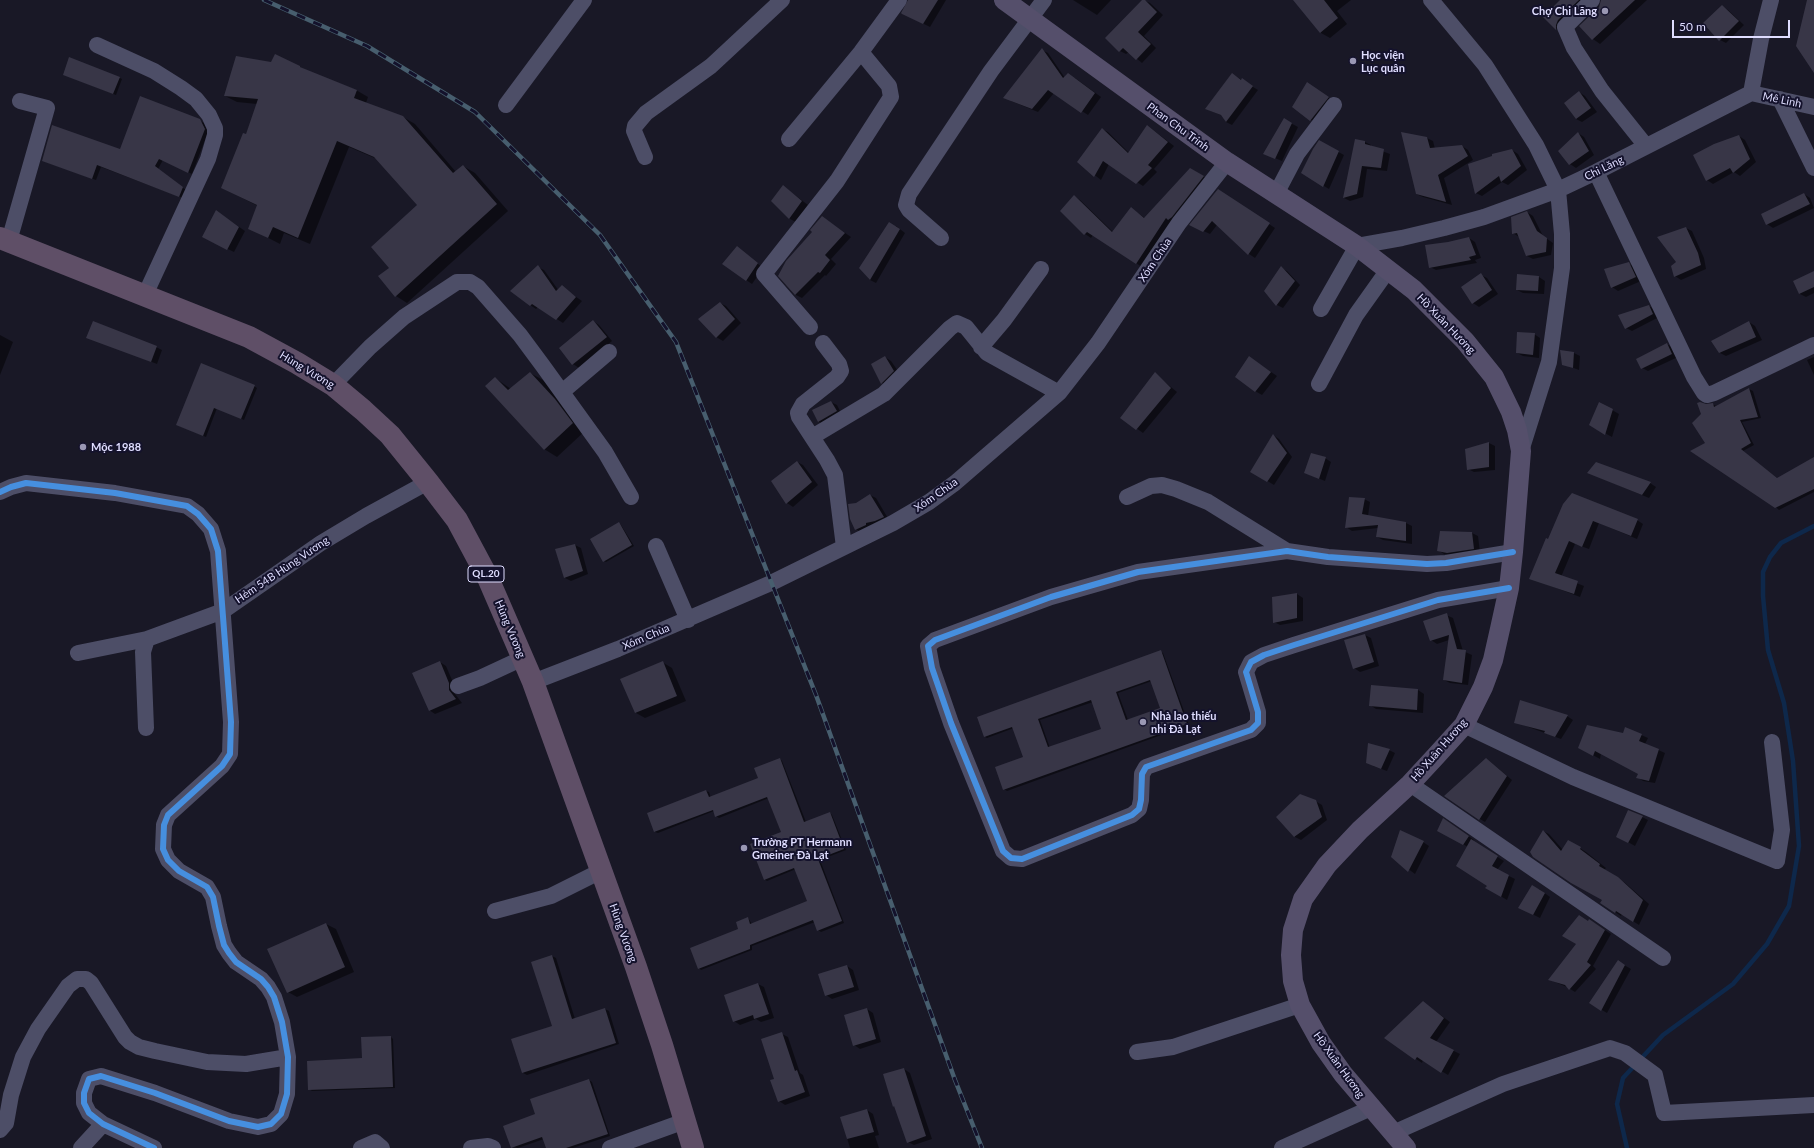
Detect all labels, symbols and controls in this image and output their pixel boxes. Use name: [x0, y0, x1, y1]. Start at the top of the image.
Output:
place label: Chợ Chi Lăng: [1532, 4, 1597, 18]
marker: Chợ Chi Lăng: [1600, 6, 1610, 16]
scale bar: [1674, 12, 1792, 38]
text: 50 m: [1679, 19, 1706, 34]
place label: Học viện Lục quân: [1361, 48, 1405, 74]
marker: Học viện Lục quân: [1348, 56, 1358, 66]
street label: Mê Linh: [1761, 89, 1803, 111]
street label: Phan Chu Trinh: [1144, 100, 1212, 154]
street label: Chi Lăng: [1582, 153, 1626, 183]
street label: Xóm Chùa: [1136, 236, 1174, 284]
street label: Hồ Xuân Hương: [1414, 291, 1478, 357]
street label: Hùng Vương: [277, 349, 337, 391]
place label: Mộc 1988: [91, 440, 141, 454]
marker: Mộc 1988: [78, 442, 88, 452]
street label: Xóm Chùa: [912, 475, 960, 515]
street label: Hẻm 54B Hùng Vương: [233, 534, 331, 606]
road number: QL.20: [468, 566, 504, 582]
street label: Hùng Vương: [492, 598, 528, 660]
street label: Xóm Chùa: [620, 621, 672, 653]
place label: Nhà lao thiếu nhi Đà Lạt: [1151, 709, 1216, 735]
street label: Hồ Xuân Hương: [1408, 716, 1470, 784]
marker: Nhà lao thiếu nhi Đà Lạt: [1138, 717, 1148, 727]
place label: Trường PT Hermann Gmeiner Đà Lạt: [752, 835, 852, 861]
marker: Trường PT Hermann Gmeiner Đà Lạt: [739, 843, 749, 853]
street label: Hùng Vương: [606, 902, 640, 964]
street label: Hồ Xuân Hương: [1311, 1029, 1367, 1101]

